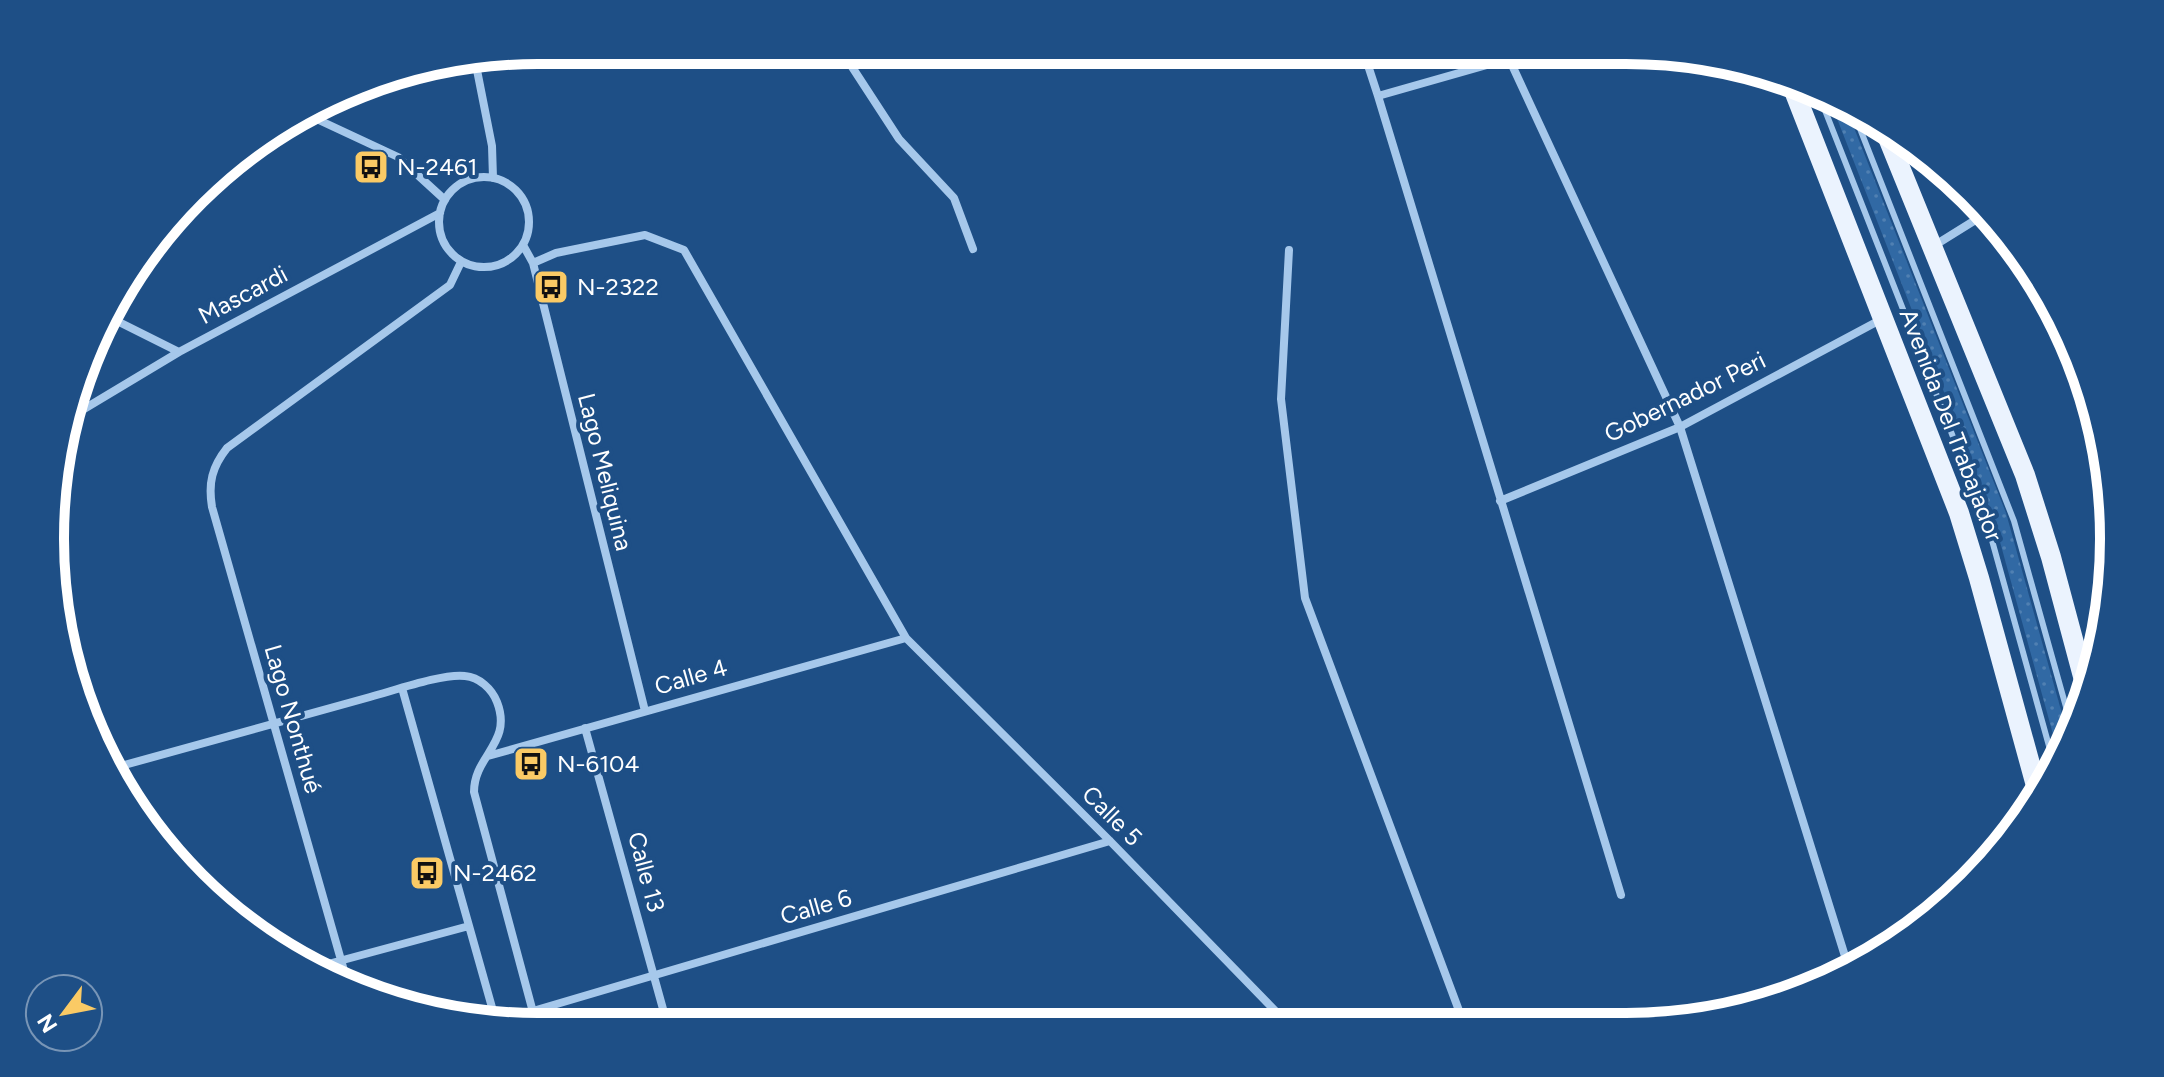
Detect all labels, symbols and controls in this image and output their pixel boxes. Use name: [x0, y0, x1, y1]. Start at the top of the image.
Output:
bus stop icon: N-2461: [352, 148, 390, 186]
place label: N-2461: [397, 152, 477, 181]
street label: Mascardi: [193, 259, 292, 330]
bus stop icon: N-2322: [532, 268, 570, 306]
place label: N-2322: [577, 272, 659, 301]
street label: Avenida Del Trabajador: [1894, 304, 2009, 545]
street label: Gobernador Peri: [1600, 345, 1770, 448]
street label: Lago Meliquina: [572, 390, 639, 554]
street label: Lago Nonthué: [258, 641, 329, 797]
street label: Calle 4: [651, 652, 731, 701]
bus stop icon: N-6104: [512, 745, 550, 783]
place label: N-6104: [557, 749, 639, 778]
street label: Calle 5: [1076, 780, 1148, 852]
street label: Calle 13: [622, 828, 671, 915]
bus stop icon: N-2462: [408, 854, 446, 892]
place label: N-2462: [453, 858, 537, 887]
street label: Calle 6: [777, 883, 855, 930]
north arrow: [24, 973, 104, 1053]
text: N: [32, 1009, 63, 1038]

